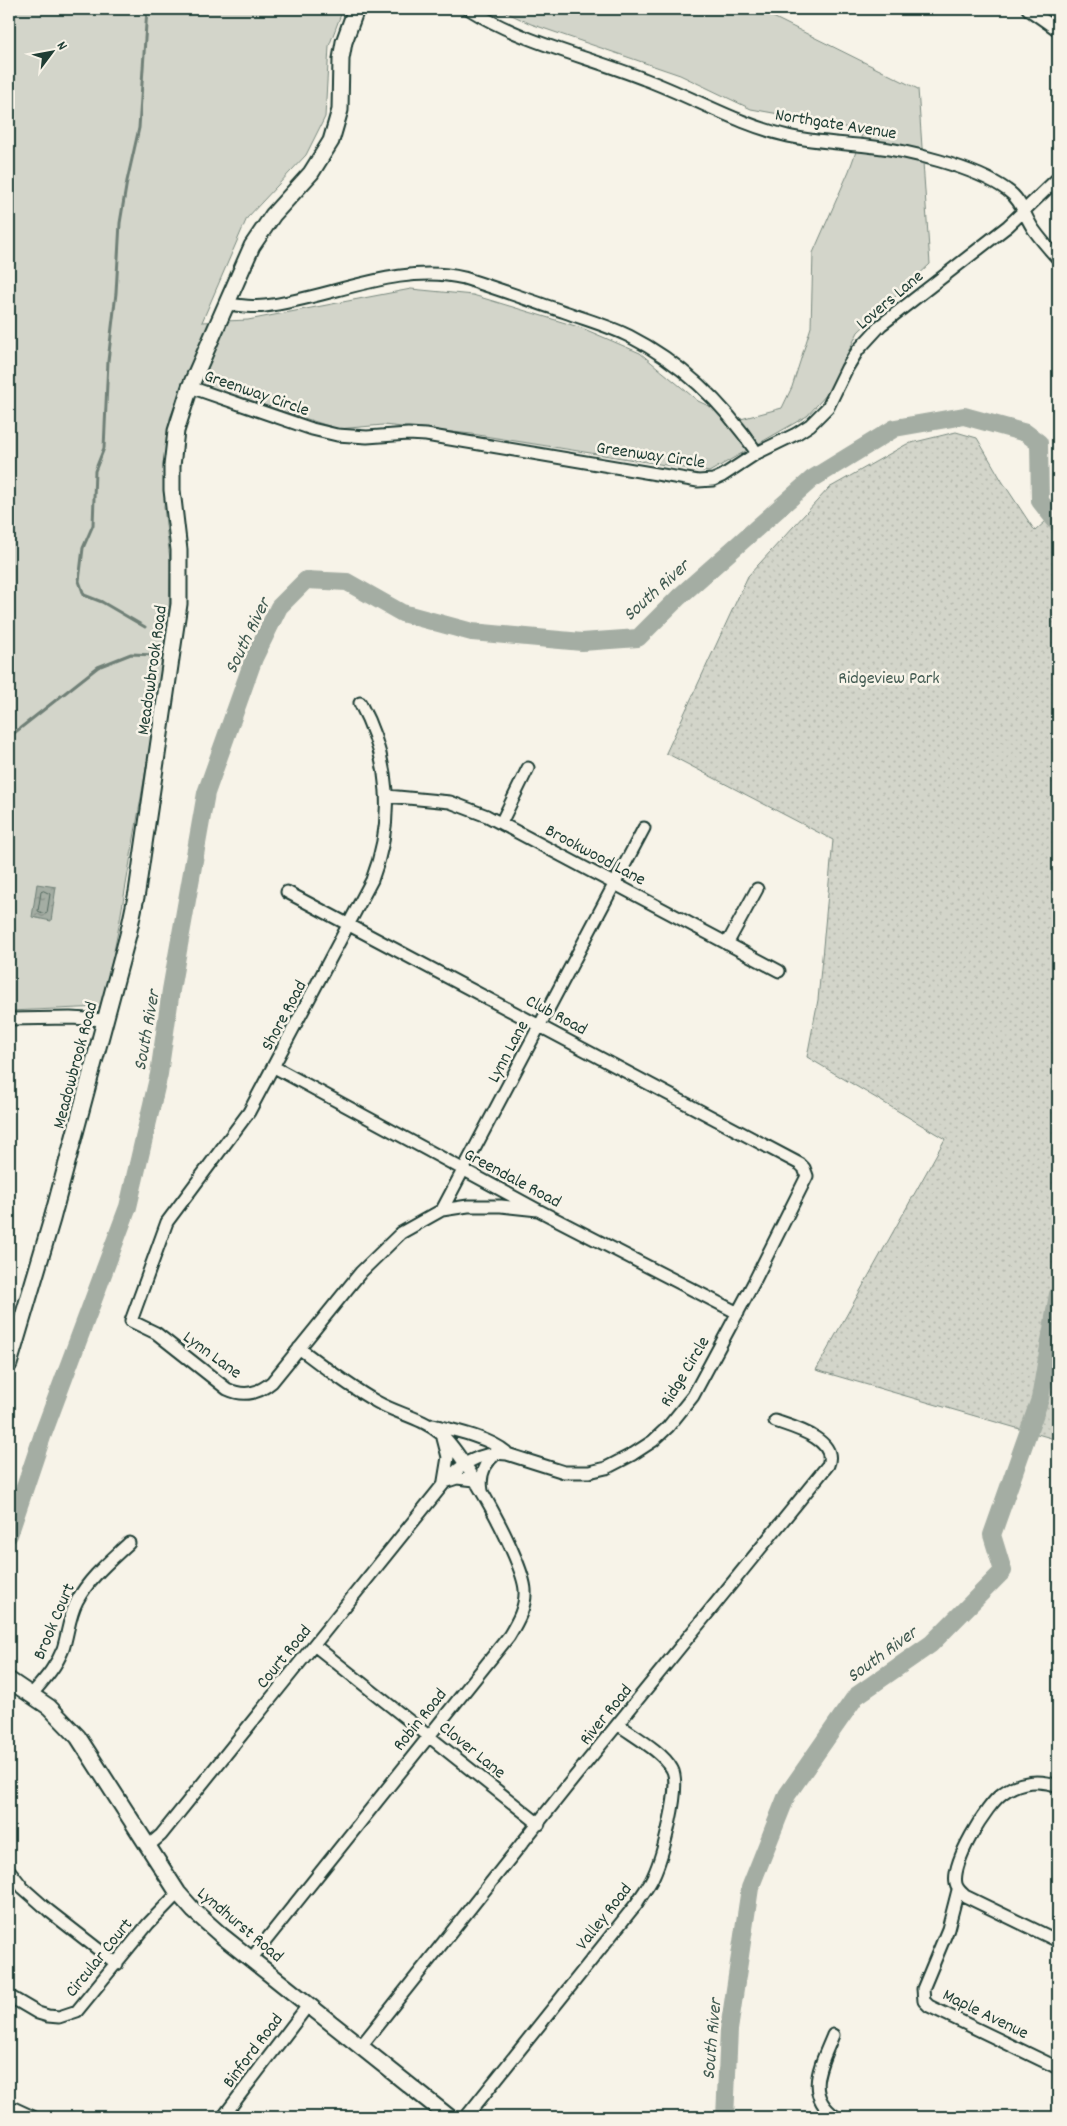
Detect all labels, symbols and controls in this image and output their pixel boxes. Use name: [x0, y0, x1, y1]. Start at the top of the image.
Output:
north arrow: [28, 28, 78, 78]
text: N: [51, 38, 72, 54]
street label: Northgate Avenue: [773, 104, 898, 147]
street label: Lovers Lane: [851, 265, 930, 337]
street label: Greenway Circle: [200, 365, 312, 424]
street label: Greenway Circle: [595, 436, 707, 476]
water label: South River: [618, 553, 698, 629]
water label: South River: [219, 592, 280, 679]
street label: Meadowbrook Road: [132, 604, 175, 737]
park label: Ridgeview Park: [838, 667, 940, 692]
street label: Brookwood Lane: [540, 819, 650, 893]
street label: Shore Road: [256, 976, 314, 1056]
water label: South River: [128, 986, 169, 1073]
street label: Club Road: [521, 990, 591, 1043]
street label: Meadowbrook Road: [47, 999, 105, 1132]
street label: Lynn Lane: [482, 1016, 536, 1088]
street label: Greendale Road: [459, 1143, 565, 1215]
street label: Lynn Lane: [177, 1326, 246, 1386]
street label: Ridge Circle: [655, 1332, 717, 1412]
street label: Brook Court: [28, 1580, 83, 1664]
street label: Court Road: [251, 1620, 318, 1695]
water label: South River: [842, 1620, 925, 1691]
street label: River Road: [575, 1680, 639, 1751]
street label: Robin Road: [388, 1684, 454, 1757]
street label: Clover Lane: [433, 1716, 510, 1786]
street label: Valley Road: [571, 1879, 639, 1956]
street label: Lyndhurst Road: [191, 1882, 288, 1970]
street label: Circular Court: [60, 1913, 140, 2003]
street label: Maple Avenue: [938, 1984, 1032, 2047]
water label: South River: [697, 1996, 731, 2081]
street label: Binford Road: [218, 2009, 290, 2094]

